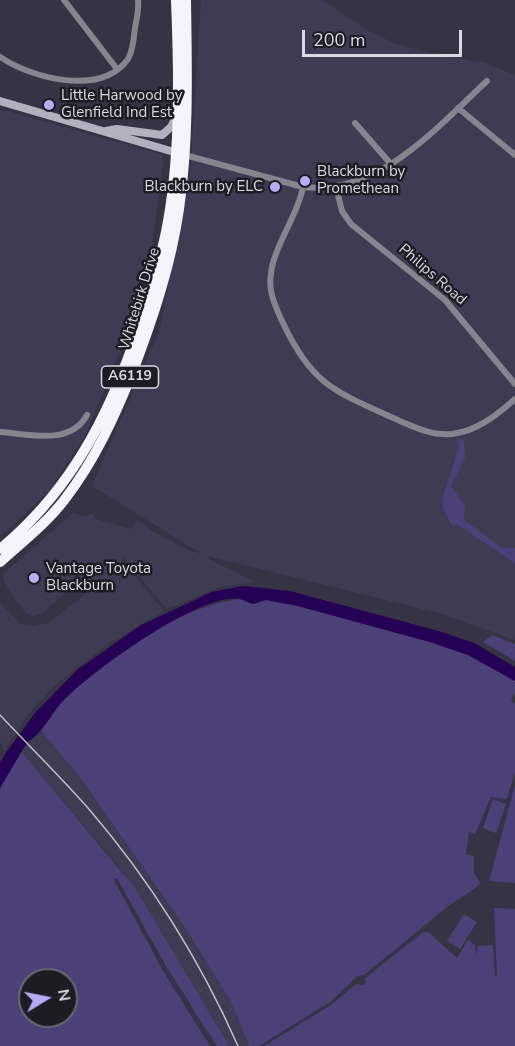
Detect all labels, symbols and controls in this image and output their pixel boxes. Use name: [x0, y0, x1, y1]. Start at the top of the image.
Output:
scale bar: [305, 18, 466, 56]
text: 200 m: [313, 28, 365, 52]
place label: Little Harwood by Glenfield Ind Est: [61, 87, 182, 122]
marker: Little Harwood by Glenfield Ind Est: [42, 98, 56, 112]
place label: Blackburn by Promethean: [317, 163, 405, 198]
marker: Blackburn by Promethean: [298, 174, 312, 188]
place label: Blackburn by ELC: [144, 178, 263, 196]
marker: Blackburn by ELC: [268, 180, 282, 194]
street label: Philips Road: [394, 241, 470, 309]
street label: Whitebirk Drive: [116, 246, 164, 352]
road number: A6119: [102, 366, 158, 388]
place label: Vantage Toyota Blackburn: [46, 560, 151, 595]
marker: Vantage Toyota Blackburn: [27, 571, 41, 585]
north arrow: [18, 968, 78, 1028]
text: N: [52, 987, 76, 1003]

